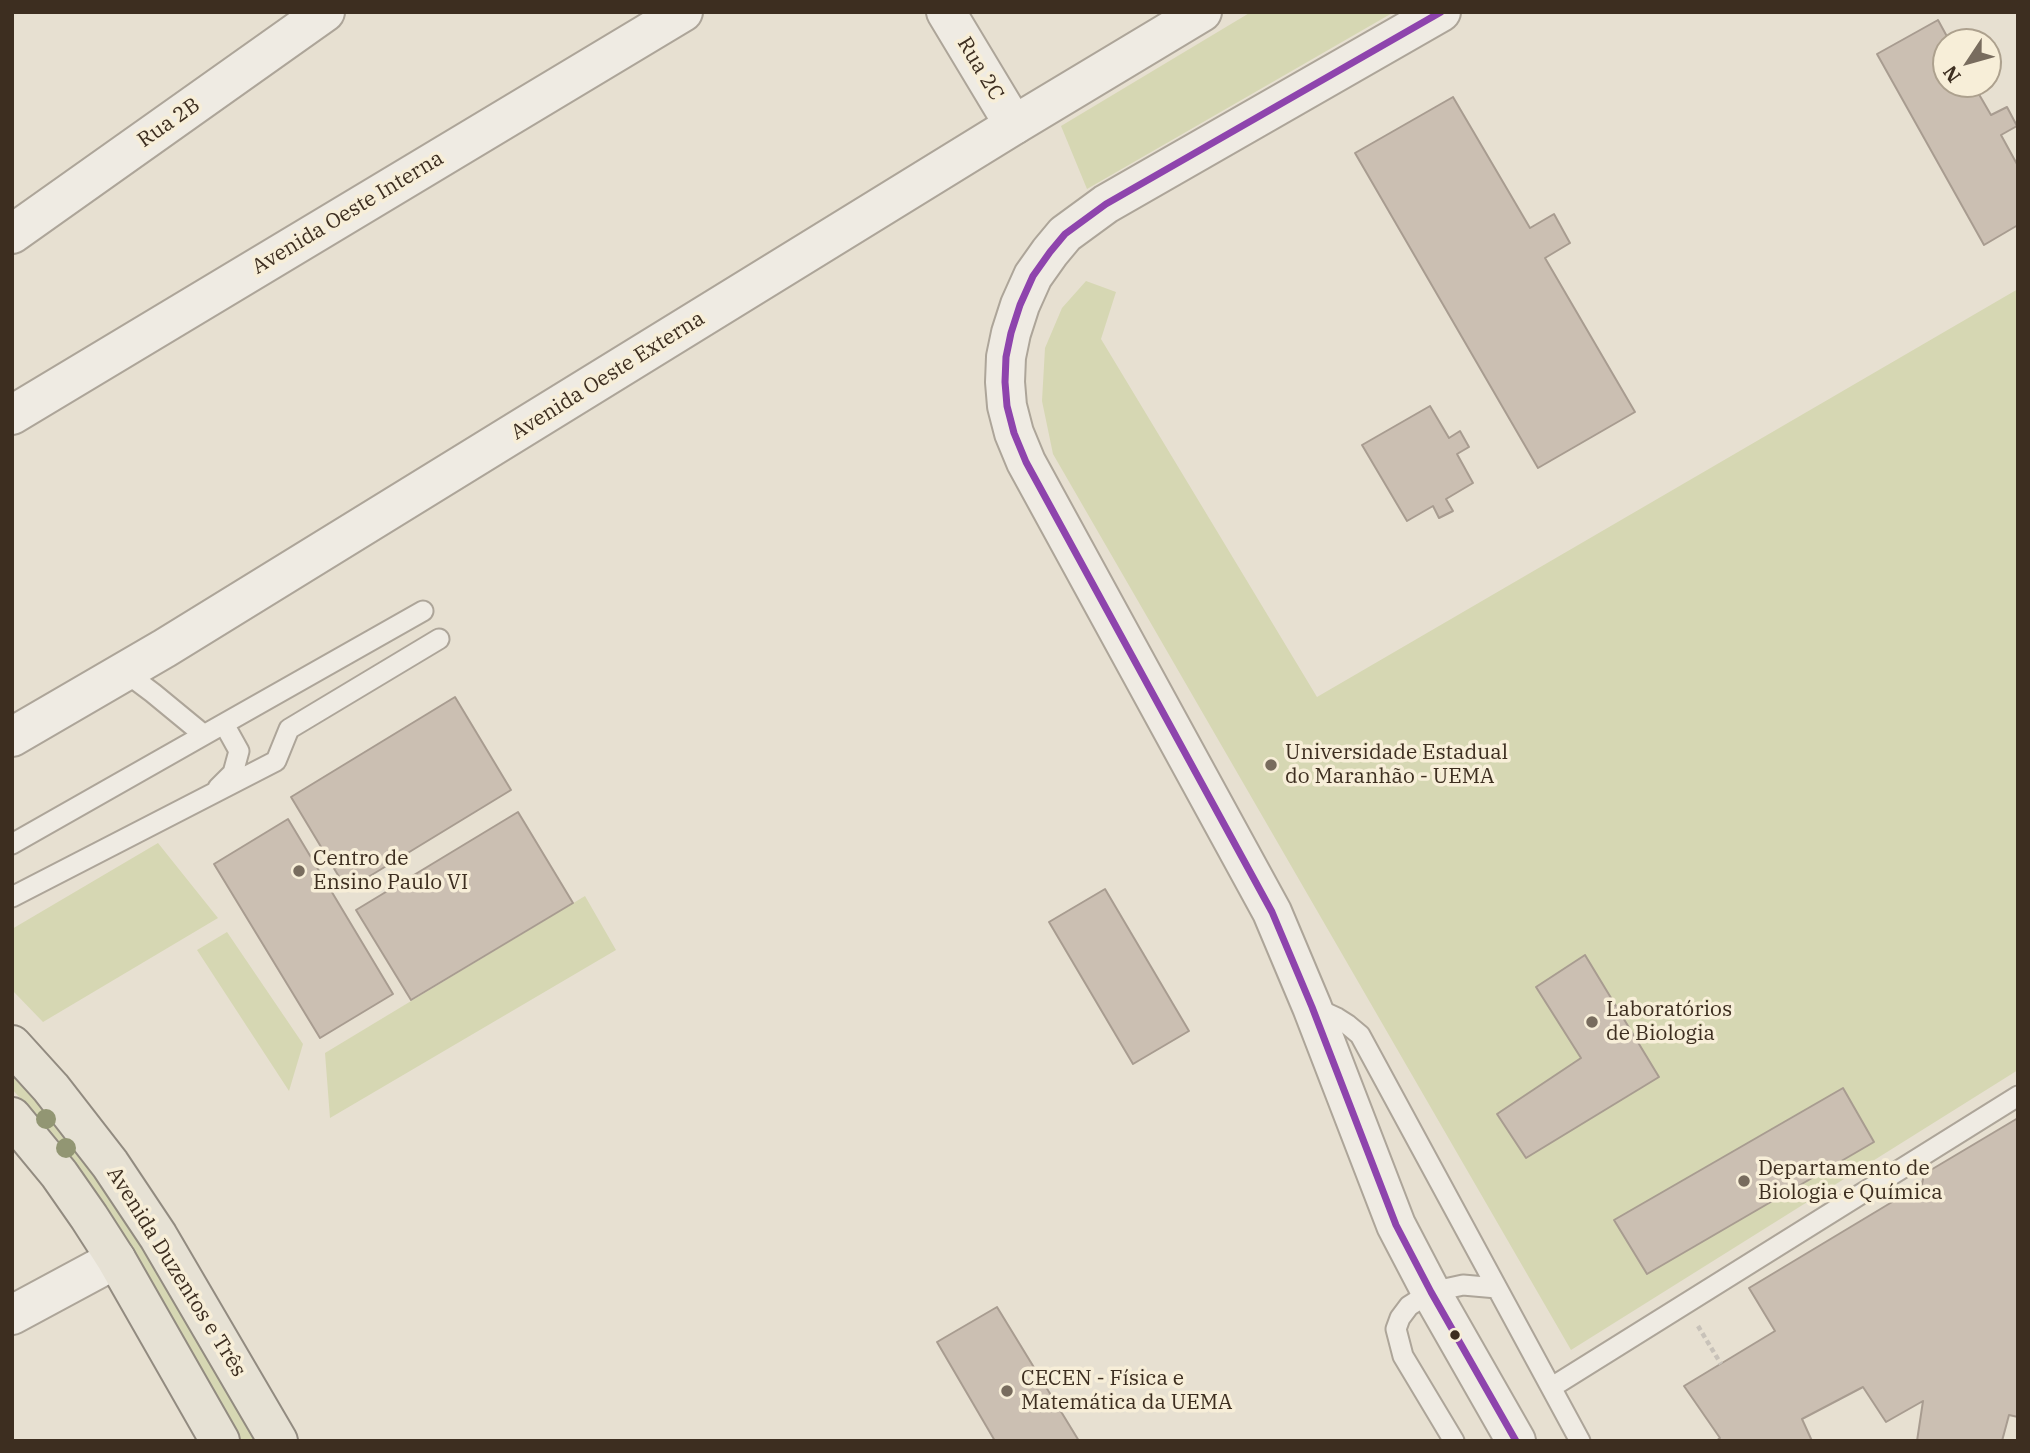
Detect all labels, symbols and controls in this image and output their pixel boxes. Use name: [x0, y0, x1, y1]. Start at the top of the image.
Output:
north arrow: [1932, 28, 2002, 98]
street label: Rua 2C: [951, 33, 1009, 105]
text: N: [1938, 61, 1966, 87]
street label: Rua 2B: [133, 93, 205, 153]
street label: Avenida Oeste Interna: [248, 146, 448, 280]
street label: Avenida Oeste Externa: [507, 306, 709, 446]
place label: Universidade Estadual do Maranhão - UEMA: [1285, 740, 1508, 790]
marker: Universidade Estadual do Maranhão - UEMA: [1263, 757, 1279, 773]
place label: Centro de Ensino Paulo VI: [313, 846, 468, 896]
marker: Centro de Ensino Paulo VI: [291, 863, 307, 879]
place label: Laboratórios de Biologia: [1606, 997, 1732, 1047]
marker: Laboratórios de Biologia: [1584, 1014, 1600, 1030]
place label: Departamento de Biologia e Química: [1758, 1156, 1943, 1206]
street label: Avenida Duzentos e Três: [101, 1162, 251, 1382]
marker: Departamento de Biologia e Química: [1736, 1173, 1752, 1189]
unlabelled marker: [1448, 1328, 1462, 1342]
place label: CECEN - Física e Matemática da UEMA: [1021, 1366, 1232, 1416]
marker: CECEN - Física e Matemática da UEMA: [999, 1383, 1015, 1399]

